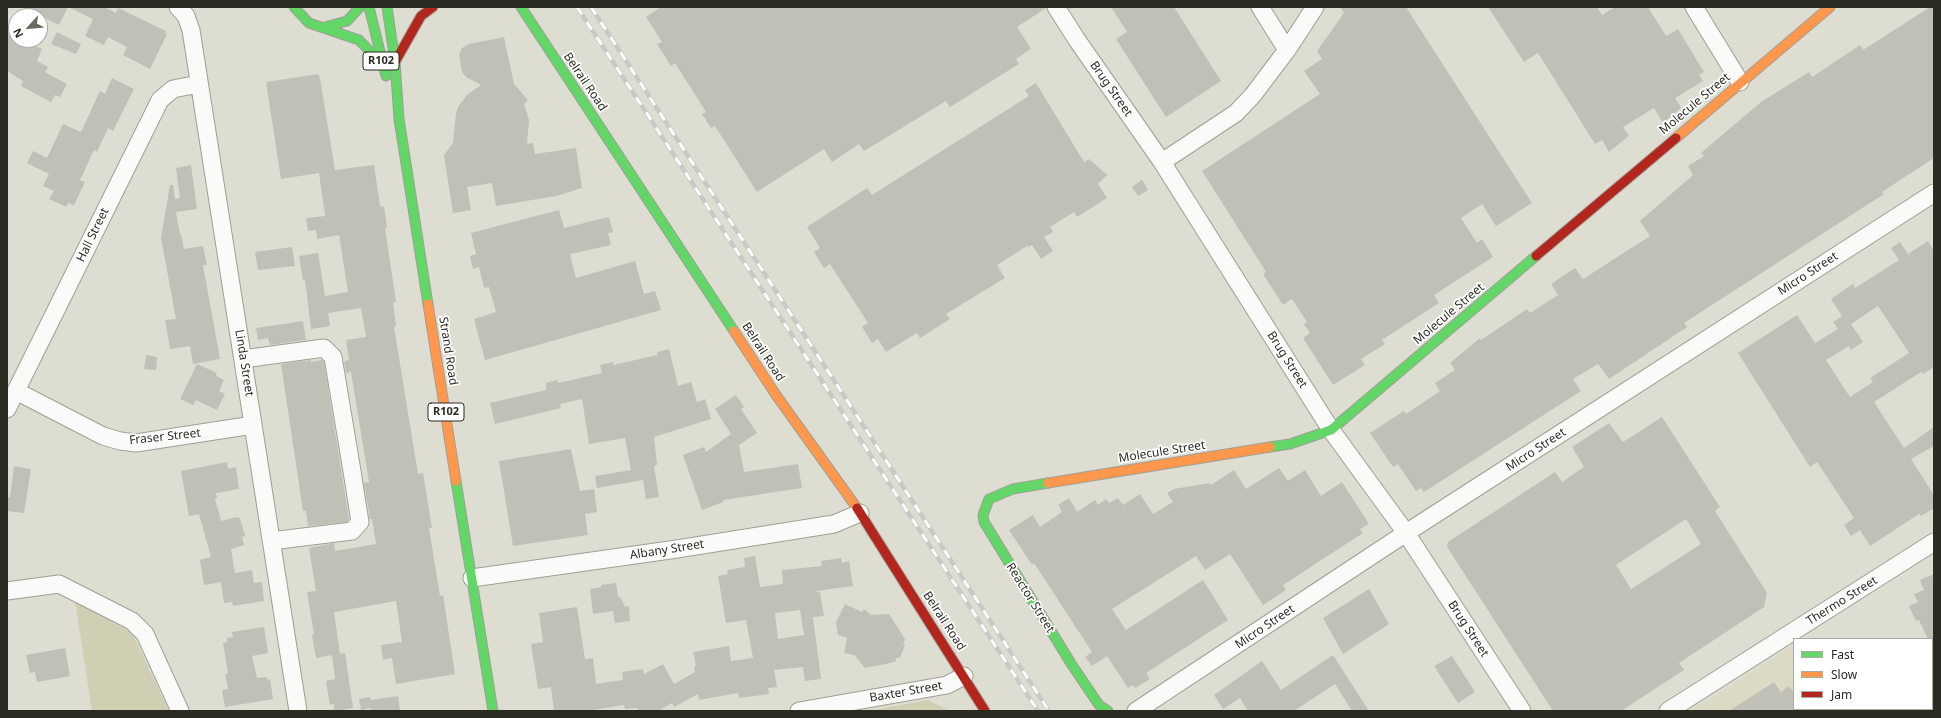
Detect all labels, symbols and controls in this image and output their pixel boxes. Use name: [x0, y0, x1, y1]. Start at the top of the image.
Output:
north arrow: [8, 8, 48, 48]
text: N: [9, 26, 26, 41]
street label: Belrail Road: [560, 50, 610, 114]
road number: R102: [363, 52, 399, 70]
street label: Brug Street: [1087, 59, 1135, 119]
street label: Molecule Street: [1657, 70, 1733, 138]
street label: Hall Street: [74, 206, 112, 264]
street label: Micro Street: [1775, 249, 1841, 299]
street label: Molecule Street: [1411, 280, 1487, 348]
street label: Strand Road: [435, 316, 461, 386]
street label: Belrail Road: [739, 320, 787, 384]
street label: Linda Street: [232, 329, 256, 397]
street label: Brug Street: [1264, 329, 1310, 391]
road number: R102: [428, 403, 464, 421]
street label: Micro Street: [1503, 425, 1569, 475]
street label: Fraser Street: [129, 426, 201, 448]
street label: Molecule Street: [1118, 438, 1206, 466]
street label: Albany Street: [629, 537, 705, 563]
street label: Reactor Street: [1003, 560, 1057, 636]
street label: Thermo Street: [1804, 573, 1880, 629]
street label: Belrail Road: [920, 589, 968, 653]
street label: Brug Street: [1444, 598, 1492, 660]
street label: Micro Street: [1233, 602, 1297, 652]
legend: [1793, 638, 1933, 710]
text: Fast: [1831, 646, 1854, 663]
text: Slow: [1831, 666, 1857, 683]
street label: Baxter Street: [869, 679, 943, 705]
text: Jam: [1831, 686, 1852, 703]

